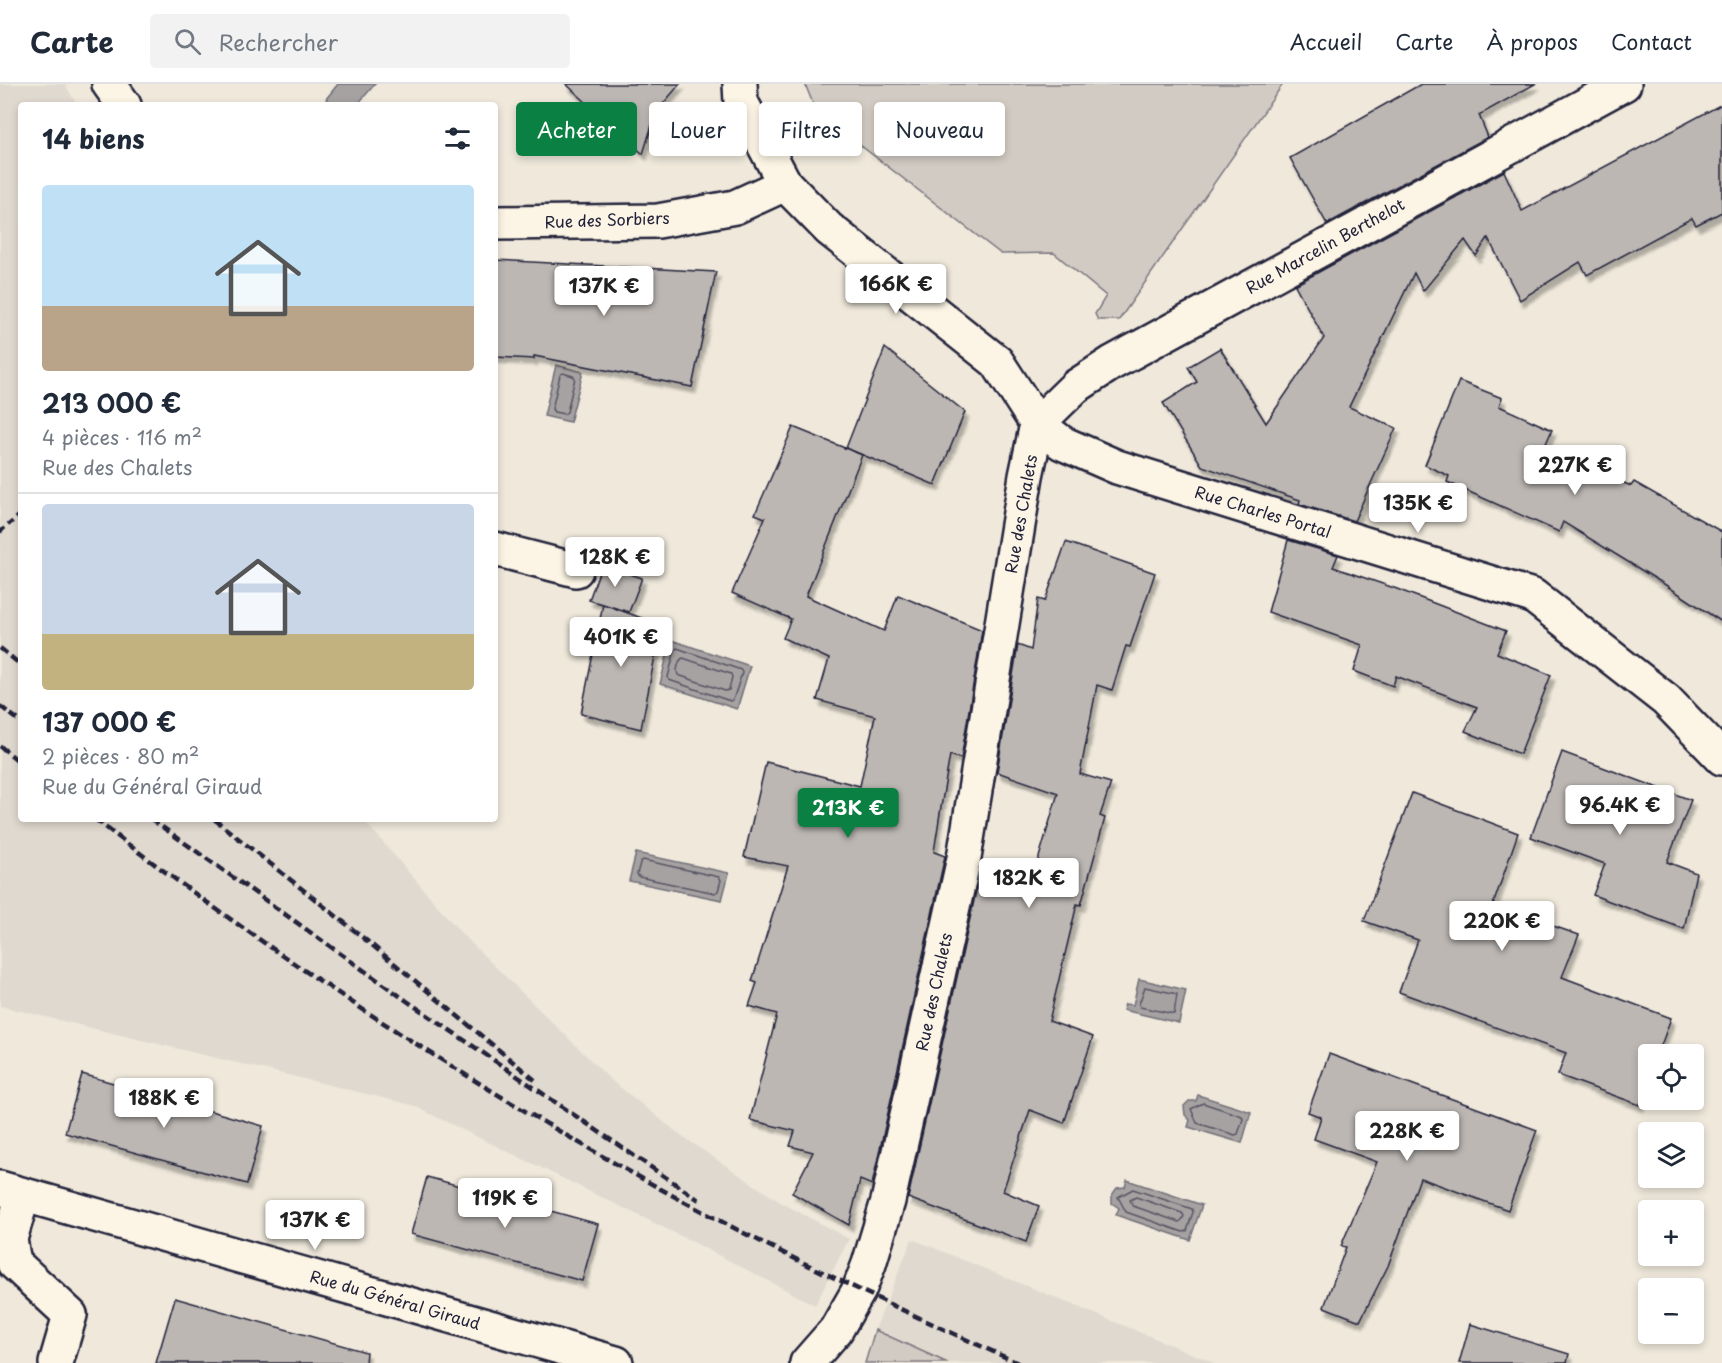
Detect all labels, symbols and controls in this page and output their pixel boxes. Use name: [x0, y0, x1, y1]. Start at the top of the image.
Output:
search box: [150, 14, 570, 68]
text: Carte: [30, 20, 114, 63]
icon: search: [171, 25, 204, 58]
text: Rechercher: [219, 25, 338, 58]
text: Accueil: [1290, 25, 1362, 57]
text: Carte: [1395, 25, 1453, 57]
text: À propos: [1486, 25, 1578, 57]
text: Contact: [1611, 25, 1692, 57]
chip: Acheter: [516, 102, 637, 156]
chip: Louer: [649, 102, 747, 156]
chip: Filtres: [759, 102, 862, 156]
chip: Nouveau: [874, 102, 1005, 156]
text: 14 biens: [42, 119, 145, 158]
icon: filters: [441, 122, 474, 155]
street label: Rue Marcelin Berthelot: [1241, 191, 1409, 299]
street label: Rue des Sorbiers: [544, 205, 670, 233]
icon: home: [204, 224, 312, 332]
pin: 166K €: [847, 264, 945, 315]
pin: 137K €: [555, 266, 653, 317]
text: 166K €: [859, 268, 933, 298]
text: 137K €: [568, 270, 640, 300]
text: 213 000 €: [42, 383, 181, 422]
text: 4 pièces · 116 m²: [42, 422, 202, 452]
pin: 227K €: [1526, 445, 1624, 496]
text: 227K €: [1538, 449, 1612, 479]
text: Rue des Chalets: [42, 452, 192, 482]
street label: Rue des Chalets: [998, 452, 1042, 575]
street label: Rue Charles Portal: [1192, 479, 1335, 543]
pin: 135K €: [1369, 483, 1467, 534]
text: 135K €: [1383, 487, 1453, 517]
pin: 128K €: [566, 537, 664, 588]
text: 128K €: [579, 541, 651, 571]
icon: home: [204, 543, 312, 651]
pin: 401K €: [572, 617, 670, 668]
text: 401K €: [584, 621, 658, 651]
text: 137 000 €: [42, 702, 176, 741]
text: 2 pièces · 80 m²: [42, 741, 199, 771]
text: Rue du Général Giraud: [42, 771, 262, 801]
pin: 96.4K €: [1565, 785, 1675, 836]
pin: 213K €: [799, 788, 897, 839]
text: 96.4K €: [1579, 789, 1661, 819]
text: 213K €: [812, 792, 884, 822]
pin: 182K €: [980, 858, 1078, 909]
text: 182K €: [993, 862, 1065, 892]
pin: 220K €: [1453, 901, 1551, 952]
text: 220K €: [1463, 905, 1541, 935]
street label: Rue des Chalets: [909, 930, 957, 1053]
map controls: [1638, 1044, 1704, 1344]
button: locate: [1638, 1044, 1704, 1110]
pin: 188K €: [115, 1078, 213, 1129]
text: 188K €: [128, 1082, 200, 1112]
pin: 228K €: [1358, 1111, 1456, 1162]
text: 228K €: [1369, 1115, 1445, 1145]
button: layers: [1638, 1122, 1704, 1188]
pin: 119K €: [456, 1178, 554, 1229]
text: 119K €: [472, 1182, 538, 1212]
pin: 137K €: [266, 1200, 364, 1251]
button: +: [1638, 1200, 1704, 1266]
text: 137K €: [279, 1204, 351, 1234]
street label: Rue du Général Giraud: [307, 1263, 483, 1335]
button: −: [1638, 1278, 1704, 1344]

